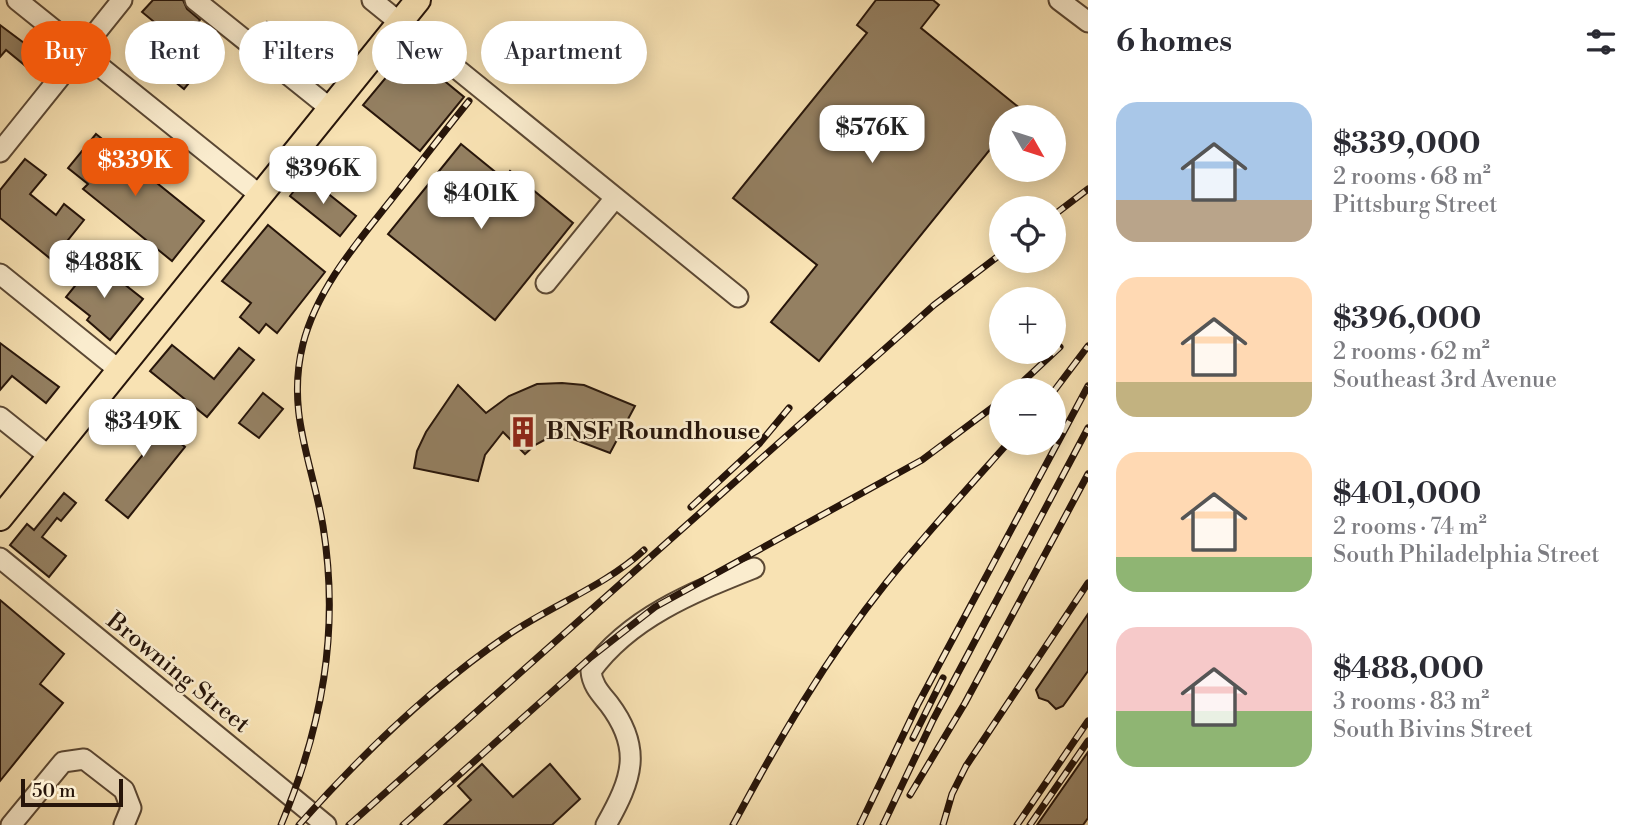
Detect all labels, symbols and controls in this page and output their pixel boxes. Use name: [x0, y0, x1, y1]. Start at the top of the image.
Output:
chip: Buy: [21, 21, 111, 84]
chip: Rent: [125, 21, 225, 84]
chip: Filters: [239, 21, 358, 84]
chip: New: [372, 21, 467, 84]
chip: Apartment: [481, 21, 647, 84]
text: 6 homes: [1116, 23, 1232, 61]
icon: filters: [1582, 23, 1620, 61]
north arrow: [989, 105, 1066, 182]
map controls: [989, 105, 1066, 455]
pin: $576K: [823, 106, 921, 165]
text: $576K: [836, 114, 908, 142]
text: $339,000: [1333, 125, 1481, 163]
icon: home: [1172, 130, 1256, 214]
pin: $339K: [86, 138, 184, 198]
pin: $396K: [274, 146, 372, 206]
text: $339K: [98, 147, 172, 175]
text: $396K: [285, 155, 361, 183]
text: 2 rooms · 68 m²: [1333, 163, 1491, 191]
pin: $401K: [432, 172, 530, 231]
text: $401K: [444, 180, 518, 208]
text: Pittsburg Street: [1333, 191, 1498, 219]
button: locate: [989, 196, 1066, 273]
pin: $488K: [55, 240, 153, 300]
text: $488K: [65, 249, 143, 277]
button: +: [989, 287, 1066, 364]
text: $396,000: [1333, 300, 1481, 338]
icon: home: [1172, 305, 1256, 389]
text: 2 rooms · 62 m²: [1333, 338, 1490, 366]
text: Southeast 3rd Avenue: [1333, 366, 1557, 394]
button: −: [989, 378, 1066, 455]
pin: $349K: [94, 400, 192, 459]
text: $349K: [105, 408, 181, 436]
building icon: BNSF Roundhouse: [506, 415, 540, 449]
place label: BNSF Roundhouse: [546, 417, 761, 447]
text: $401,000: [1333, 475, 1481, 513]
icon: home: [1172, 480, 1256, 564]
text: 2 rooms · 74 m²: [1333, 513, 1487, 541]
text: South Philadelphia Street: [1333, 541, 1600, 569]
street label: Browning Street: [100, 605, 256, 740]
text: $488,000: [1333, 650, 1484, 688]
icon: home: [1172, 655, 1256, 739]
text: 3 rooms · 83 m²: [1333, 688, 1489, 716]
text: South Bivins Street: [1333, 716, 1533, 744]
scale bar: [21, 776, 122, 808]
text: 50 m: [32, 779, 76, 803]

